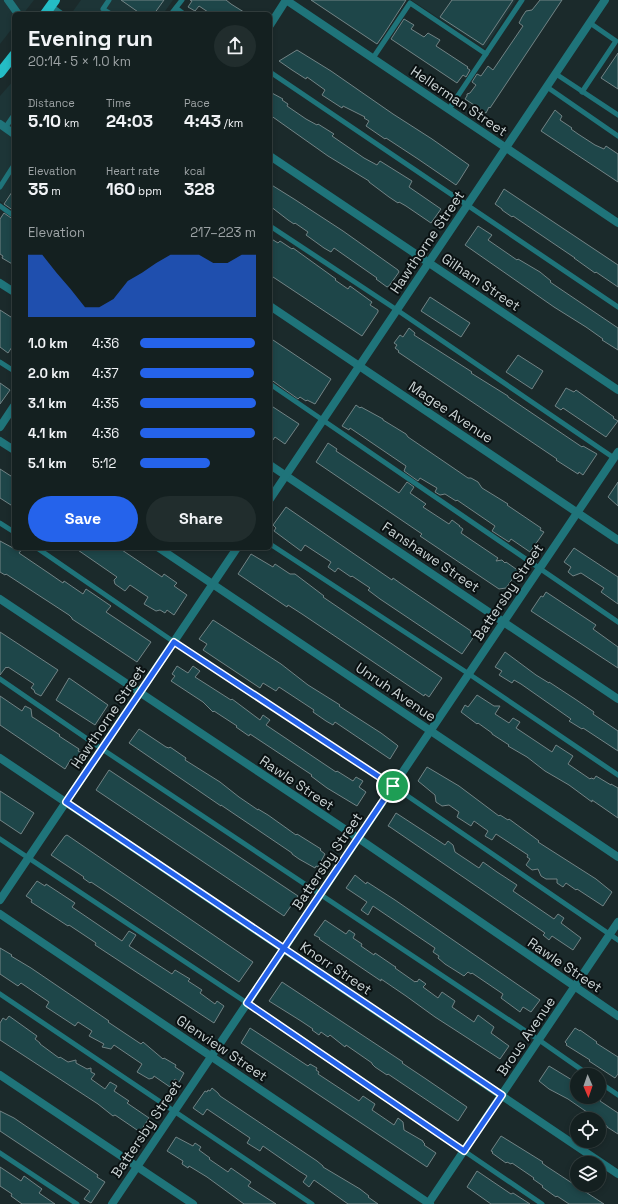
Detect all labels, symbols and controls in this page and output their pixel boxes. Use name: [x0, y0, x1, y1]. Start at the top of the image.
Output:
text: Evening run: [28, 24, 153, 52]
button: share: [214, 25, 256, 67]
text: 20:14 · 5 × 1.0 km: [28, 53, 131, 70]
street label: Hellerman Street: [407, 62, 511, 140]
text: Distance: [28, 96, 75, 110]
text: Time: [106, 96, 131, 110]
text: Pace: [184, 96, 210, 110]
text: 5.10: [28, 110, 61, 132]
text: 24:03: [106, 110, 153, 132]
text: 4:43: [184, 110, 221, 132]
text: km: [61, 116, 79, 130]
text: /km: [221, 116, 243, 130]
text: Elevation: [28, 164, 76, 178]
text: Heart rate: [106, 164, 159, 178]
text: kcal: [184, 164, 205, 178]
text: 35: [28, 178, 49, 200]
text: 160: [106, 178, 135, 200]
text: 328: [184, 178, 215, 200]
text: m: [49, 184, 61, 198]
text: bpm: [135, 184, 162, 198]
street label: Hawthorne Street: [386, 187, 468, 297]
text: Elevation: [28, 224, 85, 241]
text: 217–223 m: [190, 224, 256, 241]
street label: Gilham Street: [438, 249, 524, 315]
text: 1.0 km: [28, 335, 68, 352]
text: 4:36: [92, 335, 119, 352]
text: 2.0 km: [28, 365, 70, 382]
text: 4:37: [92, 365, 119, 382]
street label: Magee Avenue: [405, 377, 497, 447]
text: 3.1 km: [28, 395, 67, 412]
text: 4:35: [92, 395, 119, 412]
text: 4.1 km: [28, 425, 67, 442]
text: 4:36: [92, 425, 119, 442]
text: 5.1 km: [28, 455, 67, 472]
text: 5:12: [92, 455, 116, 472]
button: Save: [28, 496, 138, 542]
button: Share: [146, 496, 256, 542]
street label: Fanshawe Street: [379, 518, 483, 596]
street label: Battersby Street: [469, 540, 547, 644]
street label: Unruh Avenue: [352, 658, 440, 726]
street label: Hawthorne Street: [67, 662, 149, 772]
street label: Rawle Street: [256, 751, 338, 815]
pin: [376, 769, 410, 803]
icon: arrive: [382, 775, 404, 797]
street label: Battersby Street: [288, 809, 366, 913]
street label: Rawle Street: [524, 933, 606, 997]
street label: Knorr Street: [297, 937, 375, 999]
street label: Brous Avenue: [493, 993, 559, 1079]
street label: Glenview Street: [173, 1011, 271, 1085]
north arrow: [570, 1068, 606, 1104]
map controls: [570, 1068, 606, 1192]
street label: Battersby Street: [107, 1077, 185, 1181]
button: locate: [570, 1112, 606, 1148]
button: layers: [570, 1156, 606, 1192]

